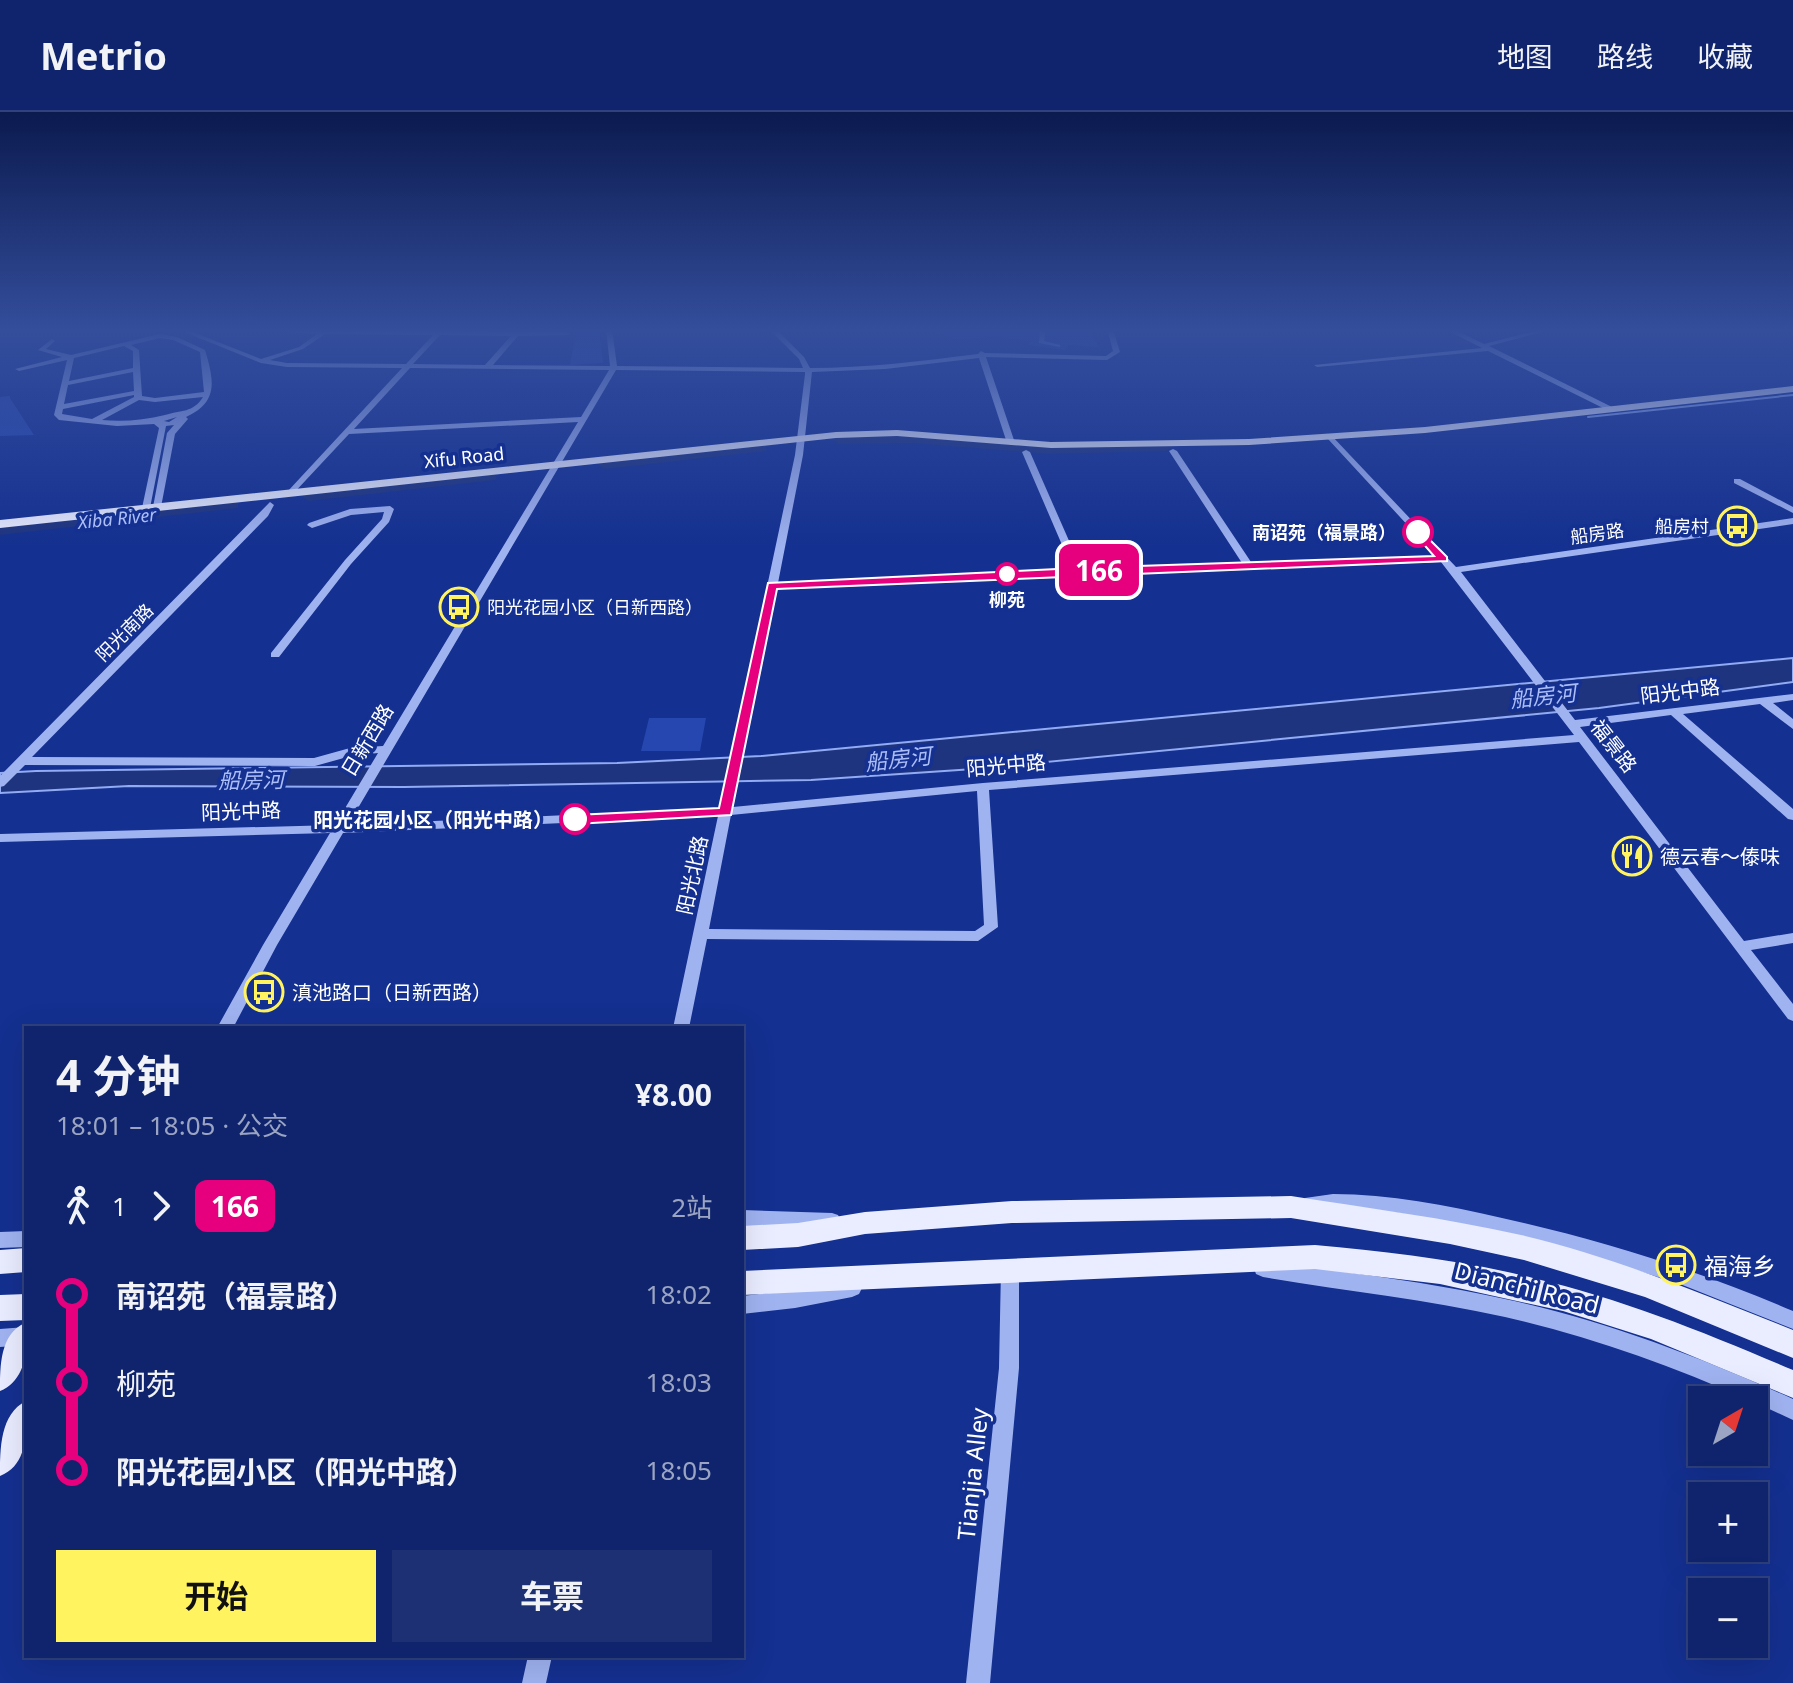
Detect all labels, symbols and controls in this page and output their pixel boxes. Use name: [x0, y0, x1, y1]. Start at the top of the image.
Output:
text: Metrio: [40, 29, 167, 81]
text: 地图: [1497, 37, 1553, 75]
text: 路线: [1597, 37, 1653, 75]
text: 收藏: [1697, 37, 1753, 75]
street label: Xifu Road: [423, 441, 505, 473]
water label: Xiba River: [75, 502, 158, 534]
bus stop icon: 船房村: [1716, 505, 1758, 547]
place label: 船房村: [1655, 514, 1709, 538]
marker: 南诏苑（福景路）: [1403, 517, 1433, 547]
street label: 船房路: [1569, 517, 1625, 549]
place label: 南诏苑（福景路）: [1252, 520, 1396, 544]
line badge: 166: [1053, 544, 1145, 596]
text: 166: [1075, 551, 1123, 589]
marker: 柳苑: [996, 563, 1018, 585]
bus stop icon: 阳光花园小区（日新西路）: [438, 586, 480, 628]
place label: 柳苑: [989, 587, 1025, 611]
place label: 阳光花园小区（日新西路）: [487, 595, 703, 619]
street label: 阳光南路: [90, 598, 158, 666]
street label: 阳光中路: [1639, 673, 1721, 709]
water label: 船房河: [1509, 676, 1581, 713]
street label: 日新西路: [335, 699, 399, 781]
street label: 福景路: [1585, 714, 1643, 778]
water label: 船房河: [864, 739, 936, 776]
street label: 阳光中路: [965, 748, 1047, 782]
water label: 船房河: [218, 763, 288, 795]
street label: 阳光中路: [201, 796, 281, 826]
marker: 阳光花园小区（阳光中路）: [560, 804, 590, 834]
place label: 阳光花园小区（阳光中路）: [313, 806, 553, 833]
street label: 阳光北路: [670, 833, 714, 917]
restaurant icon: 德云春～傣味: [1611, 835, 1653, 877]
place label: 德云春～傣味: [1660, 843, 1780, 870]
bus stop icon: 滇池路口（日新西路）: [243, 971, 285, 1013]
place label: 滇池路口（日新西路）: [292, 979, 492, 1006]
text: 4 分钟: [56, 1045, 181, 1105]
text: ¥8.00: [635, 1074, 712, 1115]
text: 18:01 – 18:05 · 公交: [56, 1107, 288, 1143]
icon: walk: [56, 1184, 100, 1228]
icon: forward: [139, 1184, 183, 1228]
text: 166: [211, 1187, 259, 1225]
text: 1: [112, 1188, 127, 1224]
text: 2站: [671, 1189, 712, 1225]
bus stop icon: 福海乡: [1655, 1244, 1697, 1286]
place label: 福海乡: [1704, 1249, 1776, 1282]
street label: Dianchi Road: [1451, 1253, 1603, 1321]
text: 南诏苑（福景路）: [116, 1275, 356, 1316]
text: 18:02: [646, 1276, 712, 1312]
text: 柳苑: [116, 1363, 176, 1404]
text: 18:03: [646, 1364, 712, 1400]
north arrow: [1688, 1386, 1768, 1466]
map controls: [1688, 1386, 1768, 1658]
street label: Tianjia Alley: [949, 1405, 995, 1542]
text: 阳光花园小区（阳光中路）: [116, 1451, 476, 1492]
text: 18:05: [646, 1452, 712, 1488]
button: +: [1688, 1482, 1768, 1562]
button: 开始: [56, 1550, 376, 1642]
button: 车票: [392, 1550, 712, 1642]
button: −: [1688, 1578, 1768, 1658]

